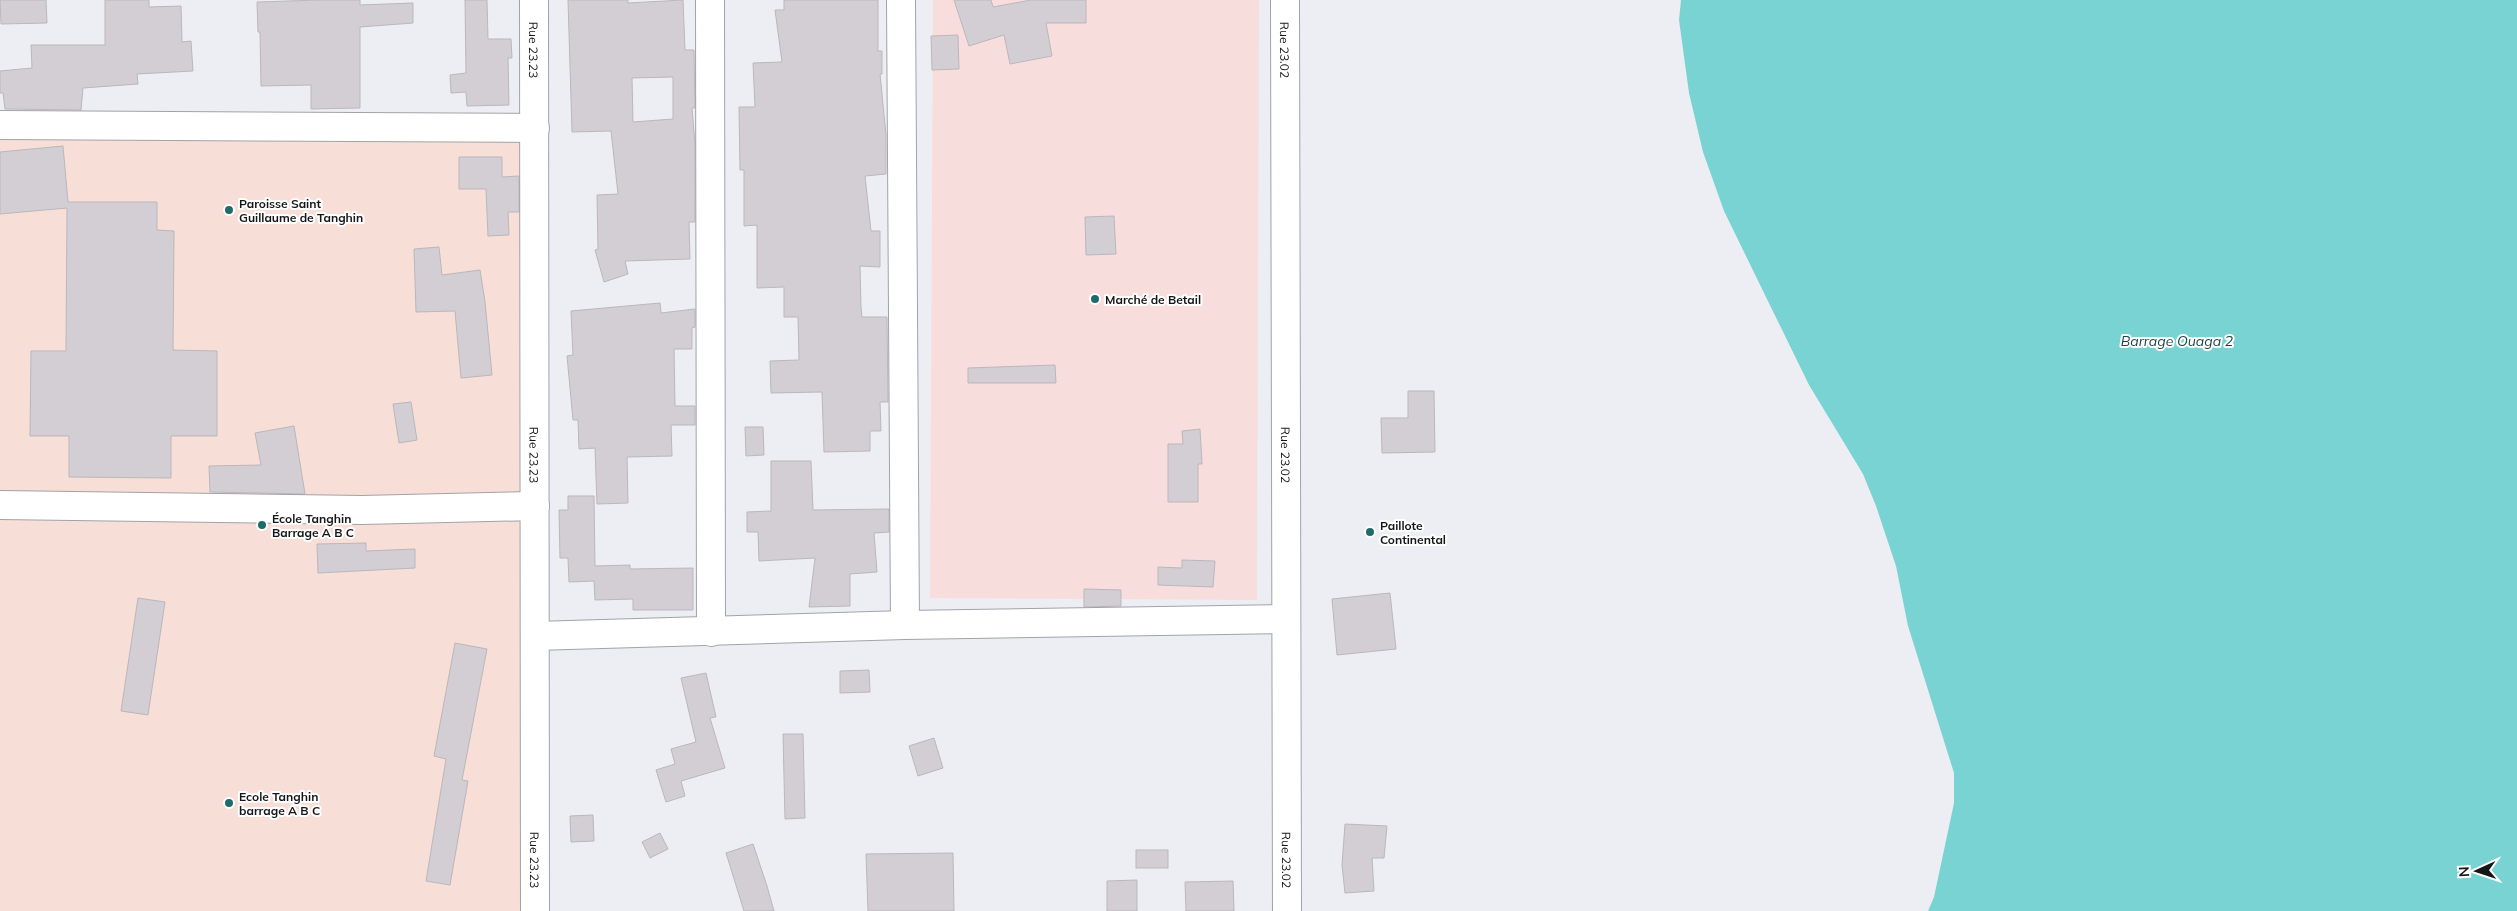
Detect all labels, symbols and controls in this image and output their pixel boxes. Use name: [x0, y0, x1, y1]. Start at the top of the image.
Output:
street label: Rue 23.23: [527, 22, 542, 78]
street label: Rue 23.02: [1278, 22, 1293, 78]
place label: Paroisse Saint Guillaume de Tanghin: [239, 196, 363, 225]
marker: Paroisse Saint Guillaume de Tanghin: [223, 204, 235, 216]
place label: Marché de Betail: [1105, 292, 1201, 307]
marker: Marché de Betail: [1089, 293, 1101, 305]
water label: Barrage Ouaga 2: [2121, 332, 2233, 350]
street label: Rue 23.23: [527, 427, 542, 483]
street label: Rue 23.02: [1278, 427, 1294, 483]
place label: École Tanghin Barrage A B C: [272, 511, 354, 540]
place label: Paillote Continental: [1380, 518, 1446, 547]
marker: École Tanghin Barrage A B C: [256, 519, 268, 531]
marker: Paillote Continental: [1364, 526, 1376, 538]
place label: Ecole Tanghin barrage A B C: [239, 789, 320, 818]
marker: Ecole Tanghin barrage A B C: [223, 797, 235, 809]
street label: Rue 23.23: [527, 832, 542, 888]
street label: Rue 23.02: [1279, 832, 1294, 888]
north arrow: [2452, 846, 2502, 896]
text: N: [2455, 866, 2473, 877]

